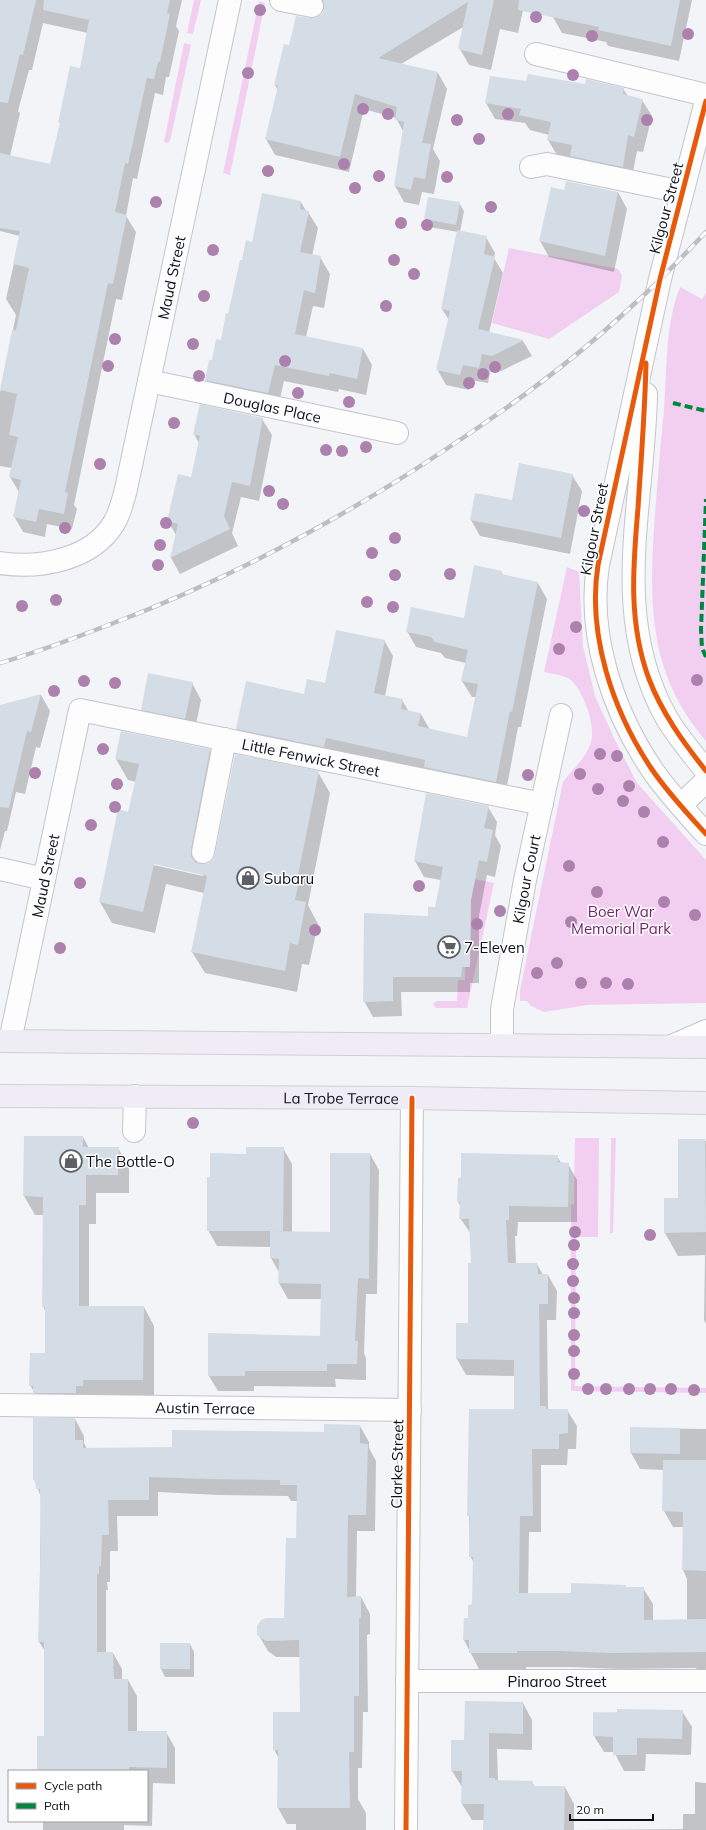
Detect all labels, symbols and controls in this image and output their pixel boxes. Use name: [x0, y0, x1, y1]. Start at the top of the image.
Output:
street label: Kilgour Street: [645, 160, 687, 256]
street label: Maud Street: [153, 234, 189, 321]
street label: Douglas Place: [222, 387, 323, 426]
street label: Kilgour Street: [576, 481, 612, 577]
street label: Little Fenwick Street: [240, 734, 381, 780]
street label: Maud Street: [27, 832, 63, 919]
street label: Kilgour Court: [508, 833, 544, 925]
shop icon: Subaru: [235, 865, 261, 891]
place label: Subaru: [264, 869, 314, 888]
park label: Boer War Memorial Park: [571, 902, 671, 938]
supermarket icon: 7-Eleven: [436, 934, 462, 960]
place label: 7-Eleven: [464, 938, 525, 957]
street label: La Trobe Terrace: [283, 1088, 399, 1107]
shop icon: The Bottle-O: [58, 1148, 84, 1174]
place label: The Bottle-O: [86, 1152, 175, 1171]
street label: Austin Terrace: [155, 1397, 255, 1418]
street label: Clarke Street: [387, 1419, 407, 1509]
street label: Pinaroo Street: [507, 1672, 607, 1691]
legend: [8, 1770, 148, 1822]
text: Cycle path: [44, 1778, 102, 1793]
scale bar: [570, 1796, 653, 1822]
text: Path: [44, 1798, 70, 1813]
text: 20 m: [576, 1802, 604, 1817]

